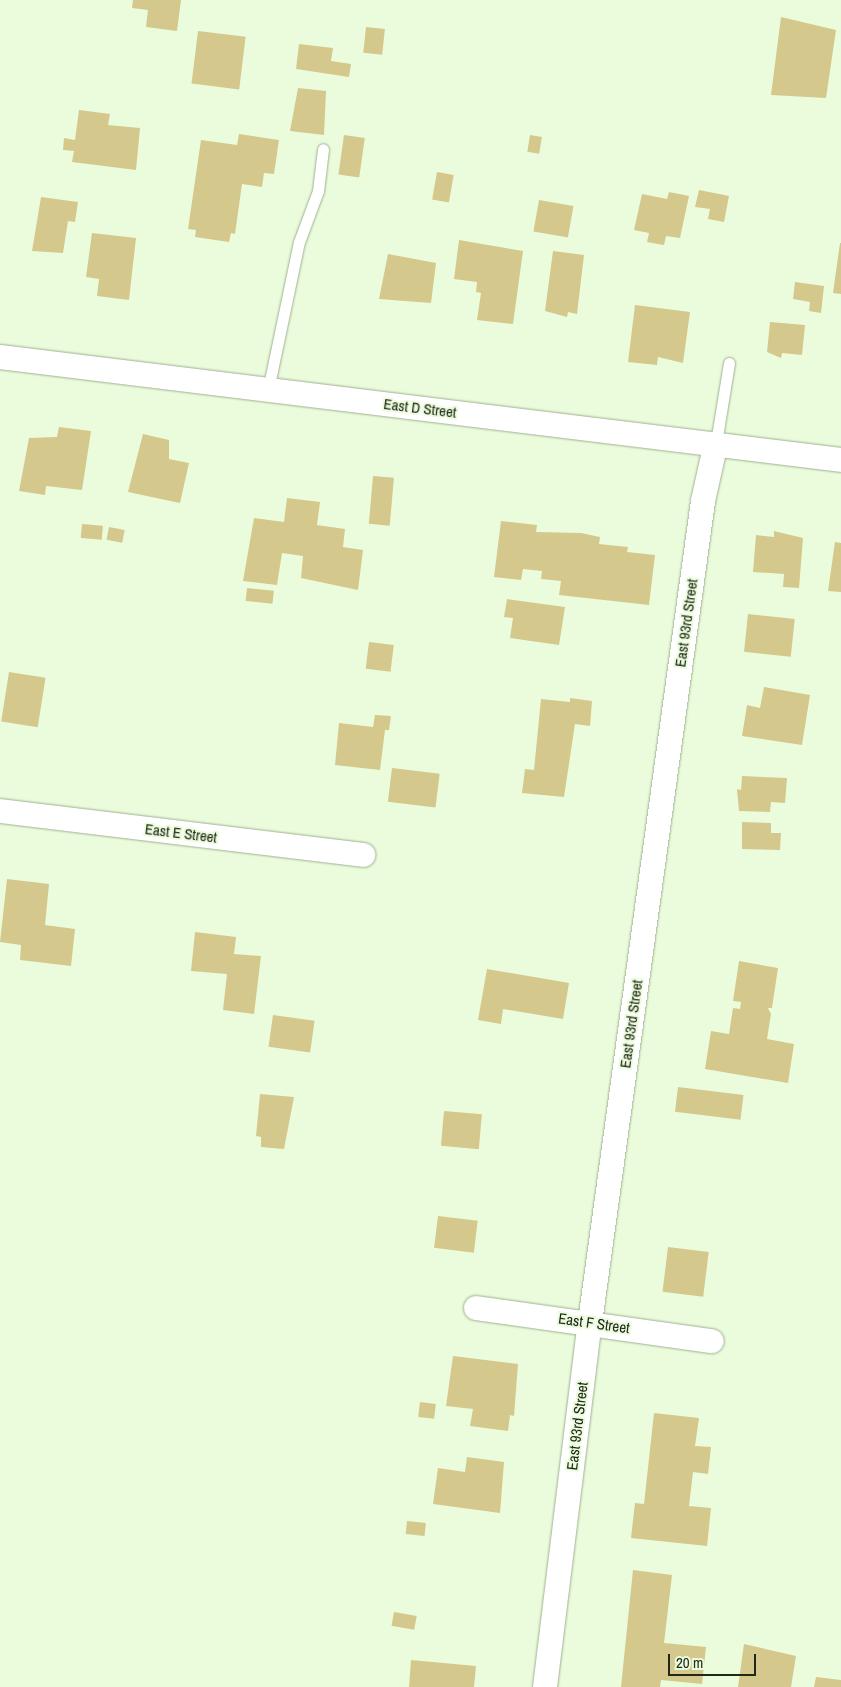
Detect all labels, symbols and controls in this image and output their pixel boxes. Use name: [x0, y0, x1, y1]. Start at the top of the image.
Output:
street label: East D Street: [383, 395, 457, 421]
street label: East 93rd Street: [671, 578, 701, 668]
street label: East E Street: [144, 820, 218, 846]
street label: East 93rd Street: [616, 979, 646, 1069]
street label: East F Street: [557, 1309, 631, 1337]
street label: East 93rd Street: [563, 1381, 591, 1471]
scale bar: [671, 1644, 758, 1676]
text: 20 m: [676, 1652, 703, 1673]

